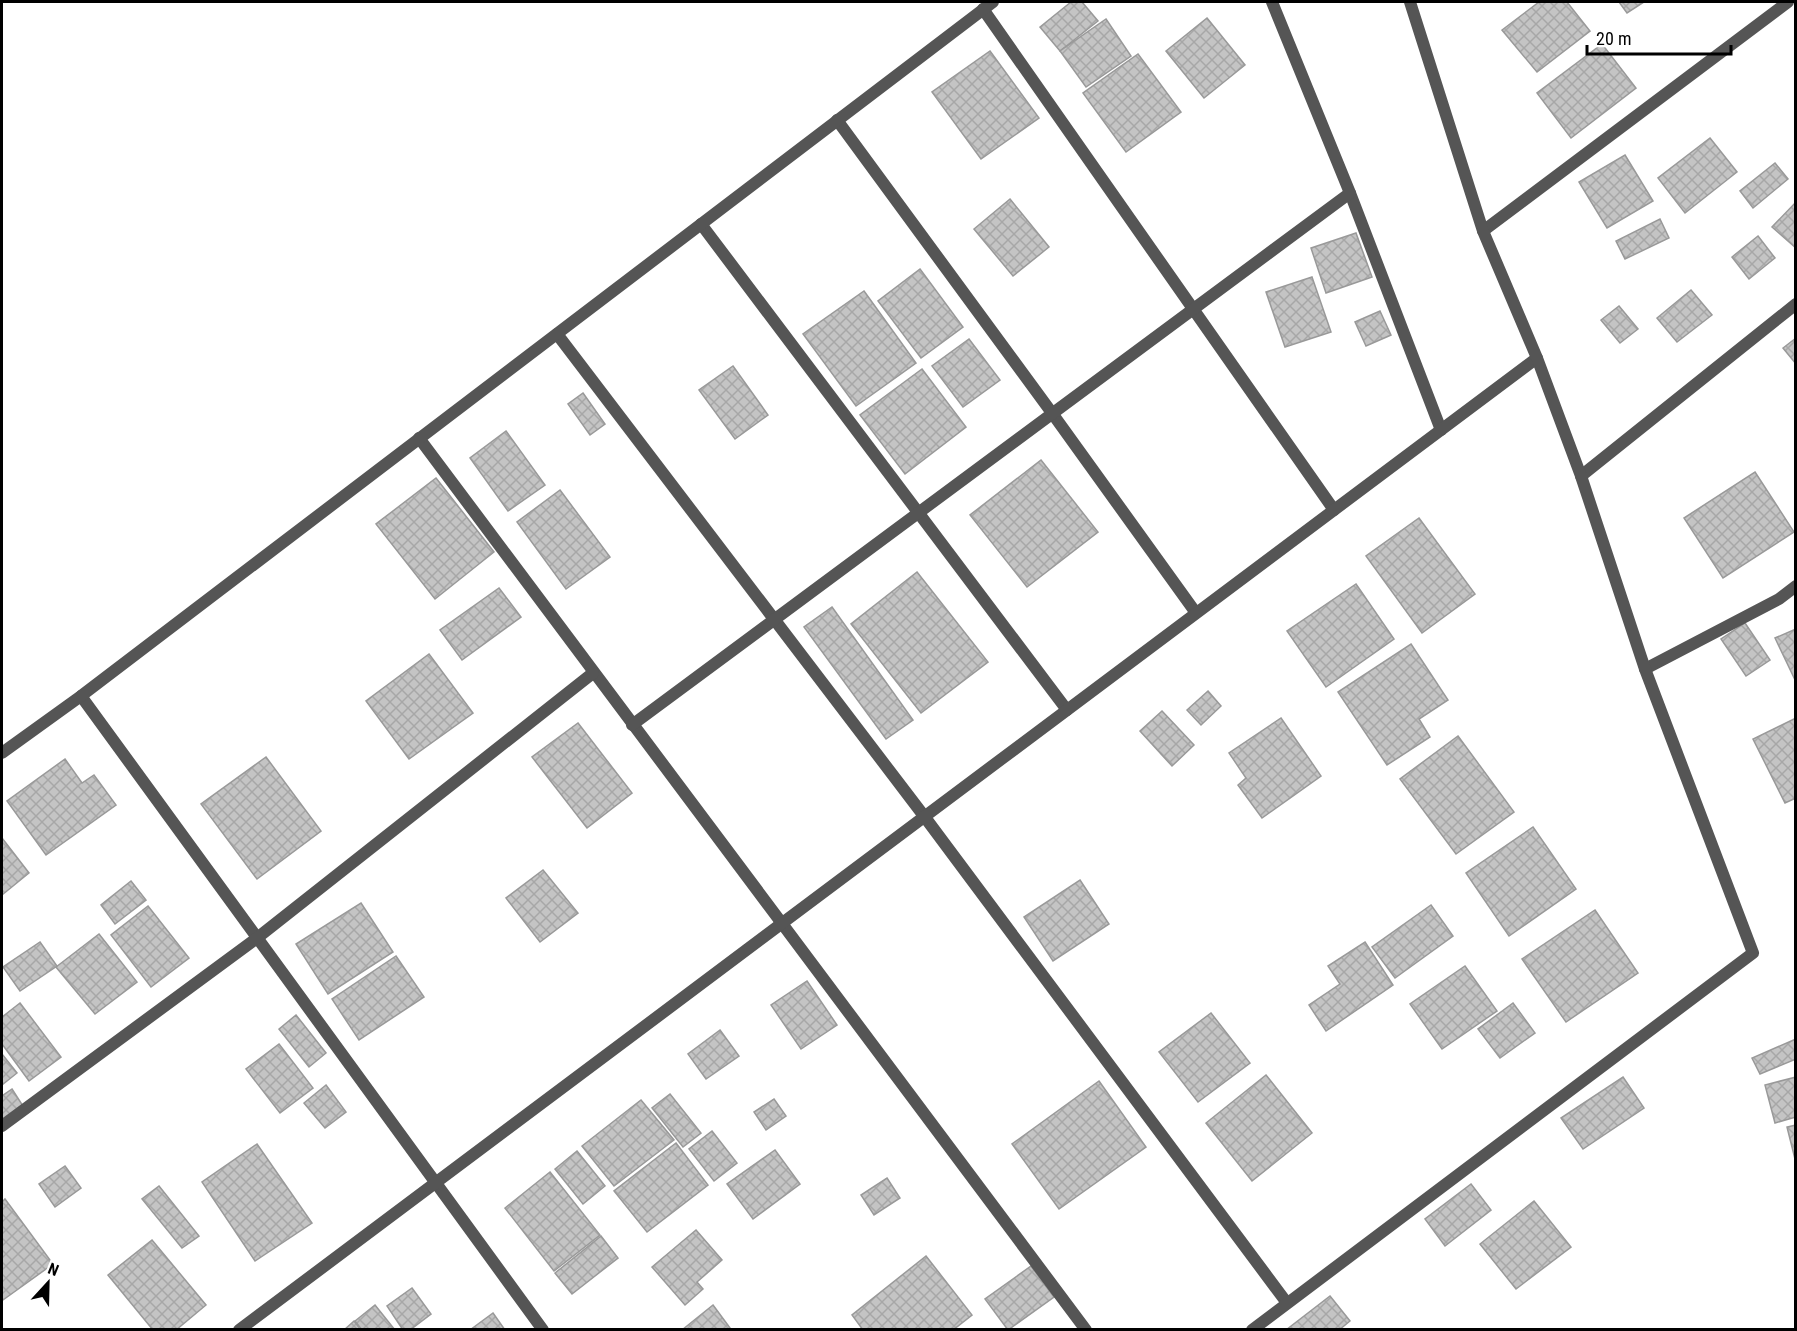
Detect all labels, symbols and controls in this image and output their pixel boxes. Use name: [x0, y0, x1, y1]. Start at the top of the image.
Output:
scale bar: [1587, 18, 1731, 56]
text: 20 m: [1596, 28, 1631, 49]
north arrow: [18, 1253, 78, 1313]
text: N: [45, 1259, 62, 1280]

